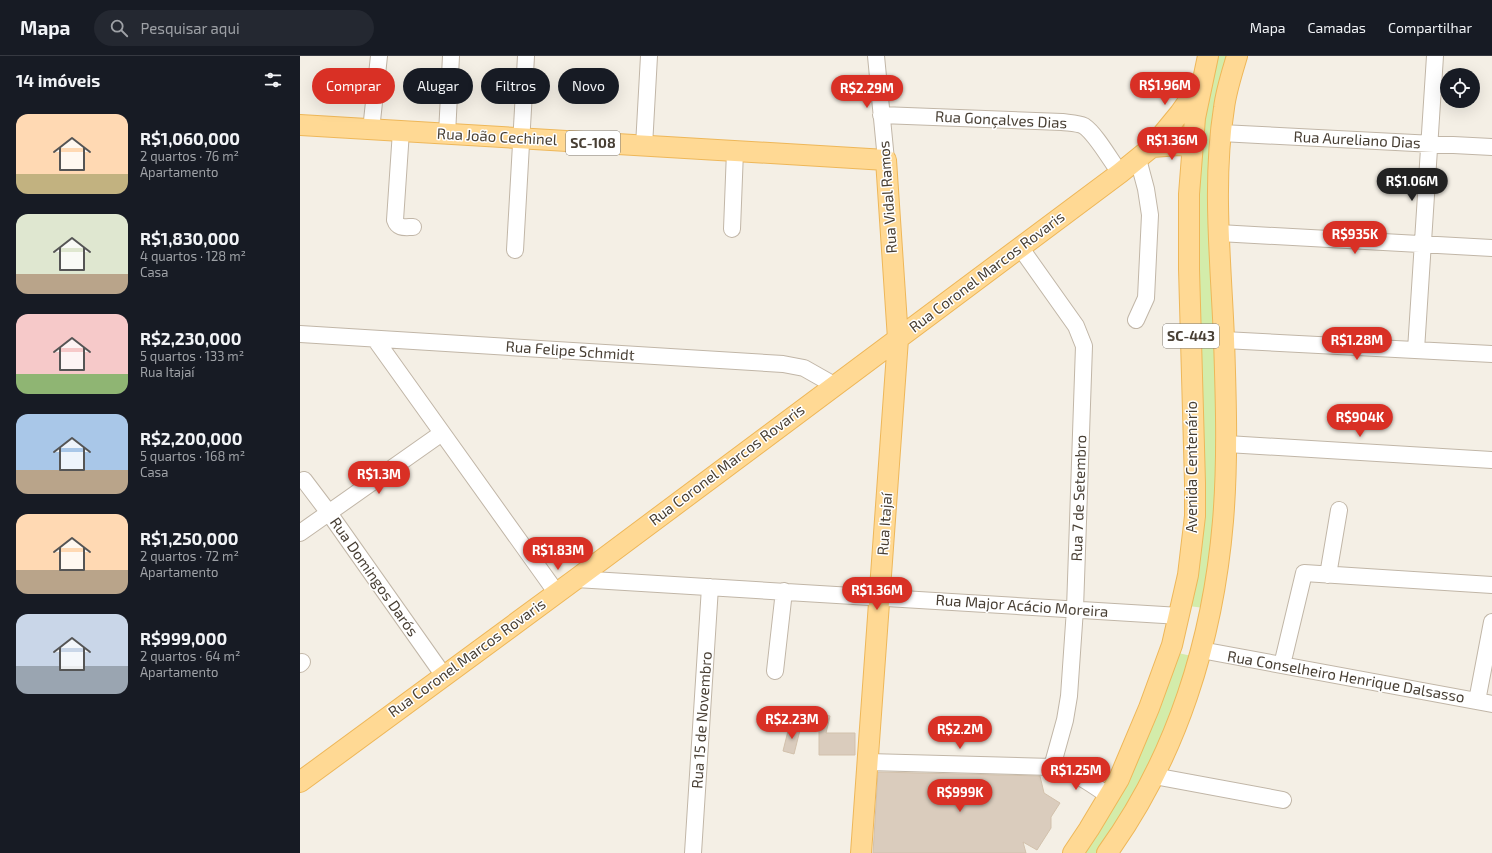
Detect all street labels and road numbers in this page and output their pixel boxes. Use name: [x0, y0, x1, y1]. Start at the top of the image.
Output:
street label: Rua Gonçalves Dias: [935, 107, 1068, 132]
street label: Rua João Cechinel: [436, 124, 558, 148]
street label: Rua Aureliano Dias: [1293, 127, 1421, 151]
road number: SC-108: [566, 131, 620, 155]
street label: Rua Vidal Ramos: [874, 140, 900, 254]
street label: Rua Coronel Marcos Rovaris: [905, 207, 1068, 336]
road number: SC-443: [1163, 324, 1219, 348]
street label: Rua Felipe Schmidt: [505, 337, 635, 364]
street label: Rua Coronel Marcos Rovaris: [645, 400, 808, 529]
street label: Avenida Centenário: [1182, 401, 1200, 533]
street label: Rua 7 de Setembro: [1067, 434, 1089, 562]
street label: Rua Itajaí: [873, 491, 896, 556]
street label: Rua Domingos Darós: [327, 513, 423, 640]
street label: Rua Major Acácio Moreira: [935, 590, 1109, 621]
street label: Rua Coronel Marcos Rovaris: [384, 594, 549, 720]
street label: Rua Conselheiro Henrique Dalsasso: [1226, 646, 1466, 706]
street label: Rua 15 de Novembro: [687, 651, 715, 789]

